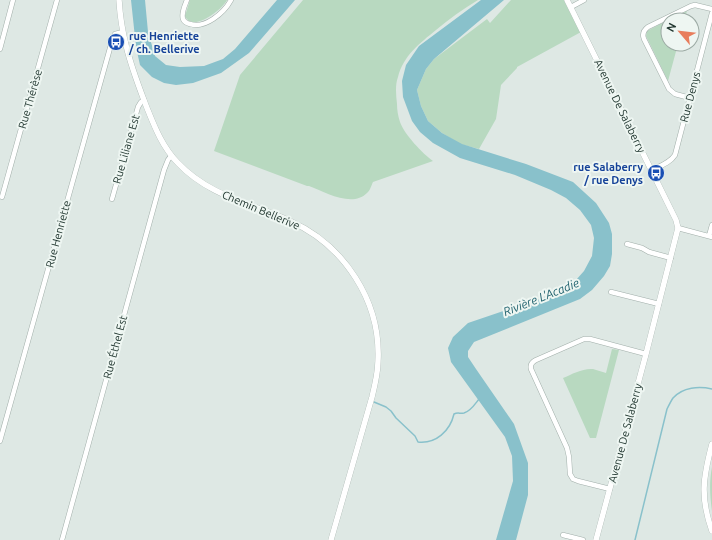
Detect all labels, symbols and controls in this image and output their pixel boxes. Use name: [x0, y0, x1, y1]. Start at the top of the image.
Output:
north arrow: [660, 12, 700, 52]
text: N: [664, 21, 678, 34]
place label: rue Henriette / ch. Bellerive: [128, 30, 200, 55]
bus stop icon: rue Henriette / ch. Bellerive: [106, 32, 126, 52]
street label: Avenue De Salaberry: [592, 57, 648, 155]
street label: Rue Thérèse: [16, 68, 44, 130]
street label: Rue Denys: [677, 70, 703, 124]
street label: Rue Liliane Est: [110, 112, 142, 185]
place label: rue Salaberry / rue Denys: [573, 161, 643, 186]
bus stop icon: rue Salaberry / rue Denys: [646, 163, 666, 183]
street label: Chemin Bellerive: [220, 188, 302, 232]
street label: Rue Henriette: [43, 199, 73, 269]
water label: Rivière L'Acadie: [501, 276, 581, 318]
street label: Rue Éthel Est: [100, 313, 129, 380]
street label: Avenue De Salaberry: [606, 381, 644, 484]

